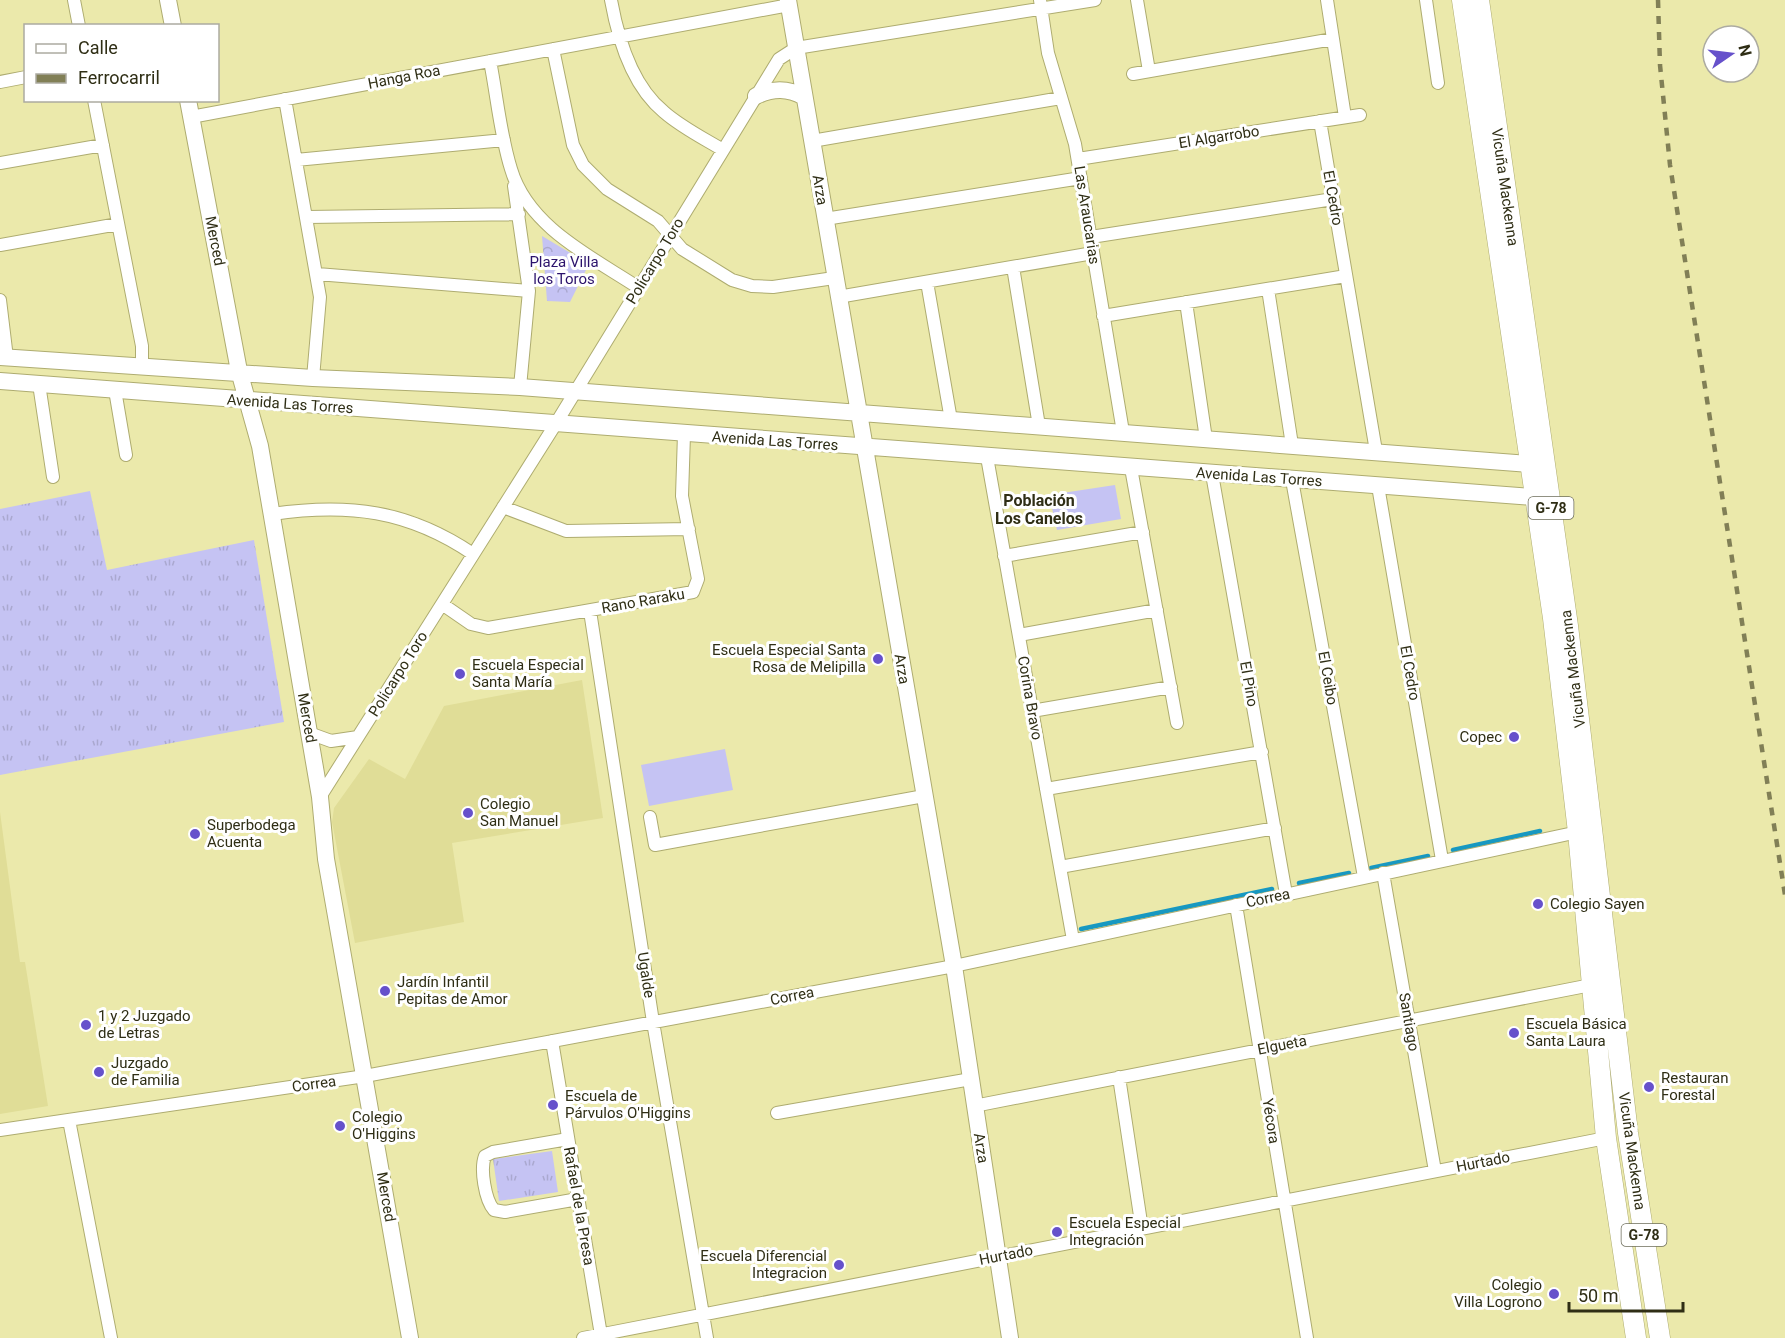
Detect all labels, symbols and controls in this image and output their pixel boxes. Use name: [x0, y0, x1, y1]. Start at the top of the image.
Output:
legend: [24, 24, 219, 102]
north arrow: [1701, 24, 1761, 84]
text: Calle: [78, 37, 118, 58]
text: N: [1734, 43, 1756, 58]
street label: Hanga Roa: [366, 61, 442, 93]
text: Ferrocarril: [78, 67, 160, 88]
street label: El Algarrobo: [1177, 122, 1261, 152]
street label: Vicuña Mackenna: [1488, 127, 1522, 247]
street label: Las Araucarias: [1070, 165, 1104, 265]
street label: El Cedro: [1319, 169, 1347, 227]
street label: Arza: [808, 173, 832, 207]
street label: Merced: [201, 215, 229, 267]
street label: Policarpo Toro: [622, 215, 688, 307]
park label: Plaza Villa los Toros: [529, 253, 599, 288]
street label: Avenida Las Torres: [226, 391, 354, 417]
street label: Avenida Las Torres: [711, 428, 839, 454]
street label: Avenida Las Torres: [1195, 464, 1323, 490]
district label: Población Los Canelos: [995, 491, 1083, 528]
road number: G-78: [1528, 497, 1574, 519]
street label: Rano Raraku: [600, 585, 686, 617]
street label: Vicuña Mackenna: [1557, 609, 1589, 729]
street label: Policarpo Toro: [365, 628, 431, 720]
place label: Escuela Especial Santa Rosa de Melipilla: [712, 641, 866, 676]
street label: El Cedro: [1396, 644, 1424, 702]
street label: El Ceibo: [1314, 650, 1342, 706]
marker: Escuela Especial Santa Rosa de Melipilla: [871, 652, 885, 666]
street label: Arza: [890, 652, 914, 686]
street label: Corina Bravo: [1014, 655, 1046, 741]
place label: Escuela Especial Santa María: [472, 656, 584, 691]
street label: El Pino: [1236, 660, 1262, 708]
marker: Escuela Especial Santa María: [453, 667, 467, 681]
street label: Merced: [294, 692, 320, 744]
place label: Copec: [1459, 728, 1502, 746]
marker: Copec: [1507, 730, 1521, 744]
place label: Colegio San Manuel: [480, 795, 558, 830]
marker: Colegio San Manuel: [461, 806, 475, 820]
place label: Superbodega Acuenta: [207, 816, 296, 851]
marker: Superbodega Acuenta: [188, 827, 202, 841]
street label: Correa: [1244, 885, 1292, 911]
place label: Colegio Sayen: [1550, 895, 1644, 913]
marker: Colegio Sayen: [1531, 897, 1545, 911]
street label: Ugalde: [633, 951, 659, 999]
place label: Jardín Infantil Pepitas de Amor: [397, 973, 508, 1008]
street label: Correa: [768, 983, 816, 1009]
marker: Jardín Infantil Pepitas de Amor: [378, 984, 392, 998]
street label: Santiago: [1395, 991, 1423, 1053]
place label: 1 y 2 Juzgado de Letras: [98, 1007, 191, 1042]
place label: Escuela Básica Santa Laura: [1526, 1015, 1627, 1050]
marker: 1 y 2 Juzgado de Letras: [79, 1018, 93, 1032]
marker: Escuela Básica Santa Laura: [1507, 1026, 1521, 1040]
street label: Elgueta: [1256, 1031, 1308, 1059]
place label: Juzgado de Familia: [111, 1054, 180, 1089]
marker: Juzgado de Familia: [92, 1065, 106, 1079]
place label: Restauran Forestal: [1661, 1069, 1729, 1104]
street label: Correa: [291, 1072, 337, 1096]
marker: Restauran Forestal: [1642, 1080, 1656, 1094]
place label: Escuela de Párvulos O'Higgins: [565, 1087, 691, 1122]
street label: Vicuña Mackenna: [1615, 1091, 1649, 1211]
street label: Yécora: [1259, 1097, 1283, 1145]
marker: Escuela de Párvulos O'Higgins: [546, 1098, 560, 1112]
place label: Colegio O'Higgins: [352, 1108, 416, 1143]
marker: Colegio O'Higgins: [333, 1119, 347, 1133]
street label: Arza: [970, 1132, 992, 1164]
street label: Rafael de la Presa: [560, 1145, 598, 1267]
street label: Hurtado: [1455, 1148, 1511, 1176]
street label: Merced: [373, 1171, 399, 1223]
place label: Escuela Especial Integración: [1069, 1214, 1181, 1249]
road number: G-78: [1622, 1224, 1666, 1246]
marker: Escuela Especial Integración: [1050, 1225, 1064, 1239]
street label: Hurtado: [978, 1241, 1034, 1269]
place label: Escuela Diferencial Integracion: [700, 1247, 827, 1282]
marker: Escuela Diferencial Integracion: [832, 1258, 846, 1272]
scale bar: [1569, 1275, 1683, 1313]
place label: Colegio Villa Logrono: [1454, 1276, 1542, 1311]
text: 50 m: [1578, 1285, 1618, 1306]
marker: Colegio Villa Logrono: [1547, 1287, 1561, 1301]

